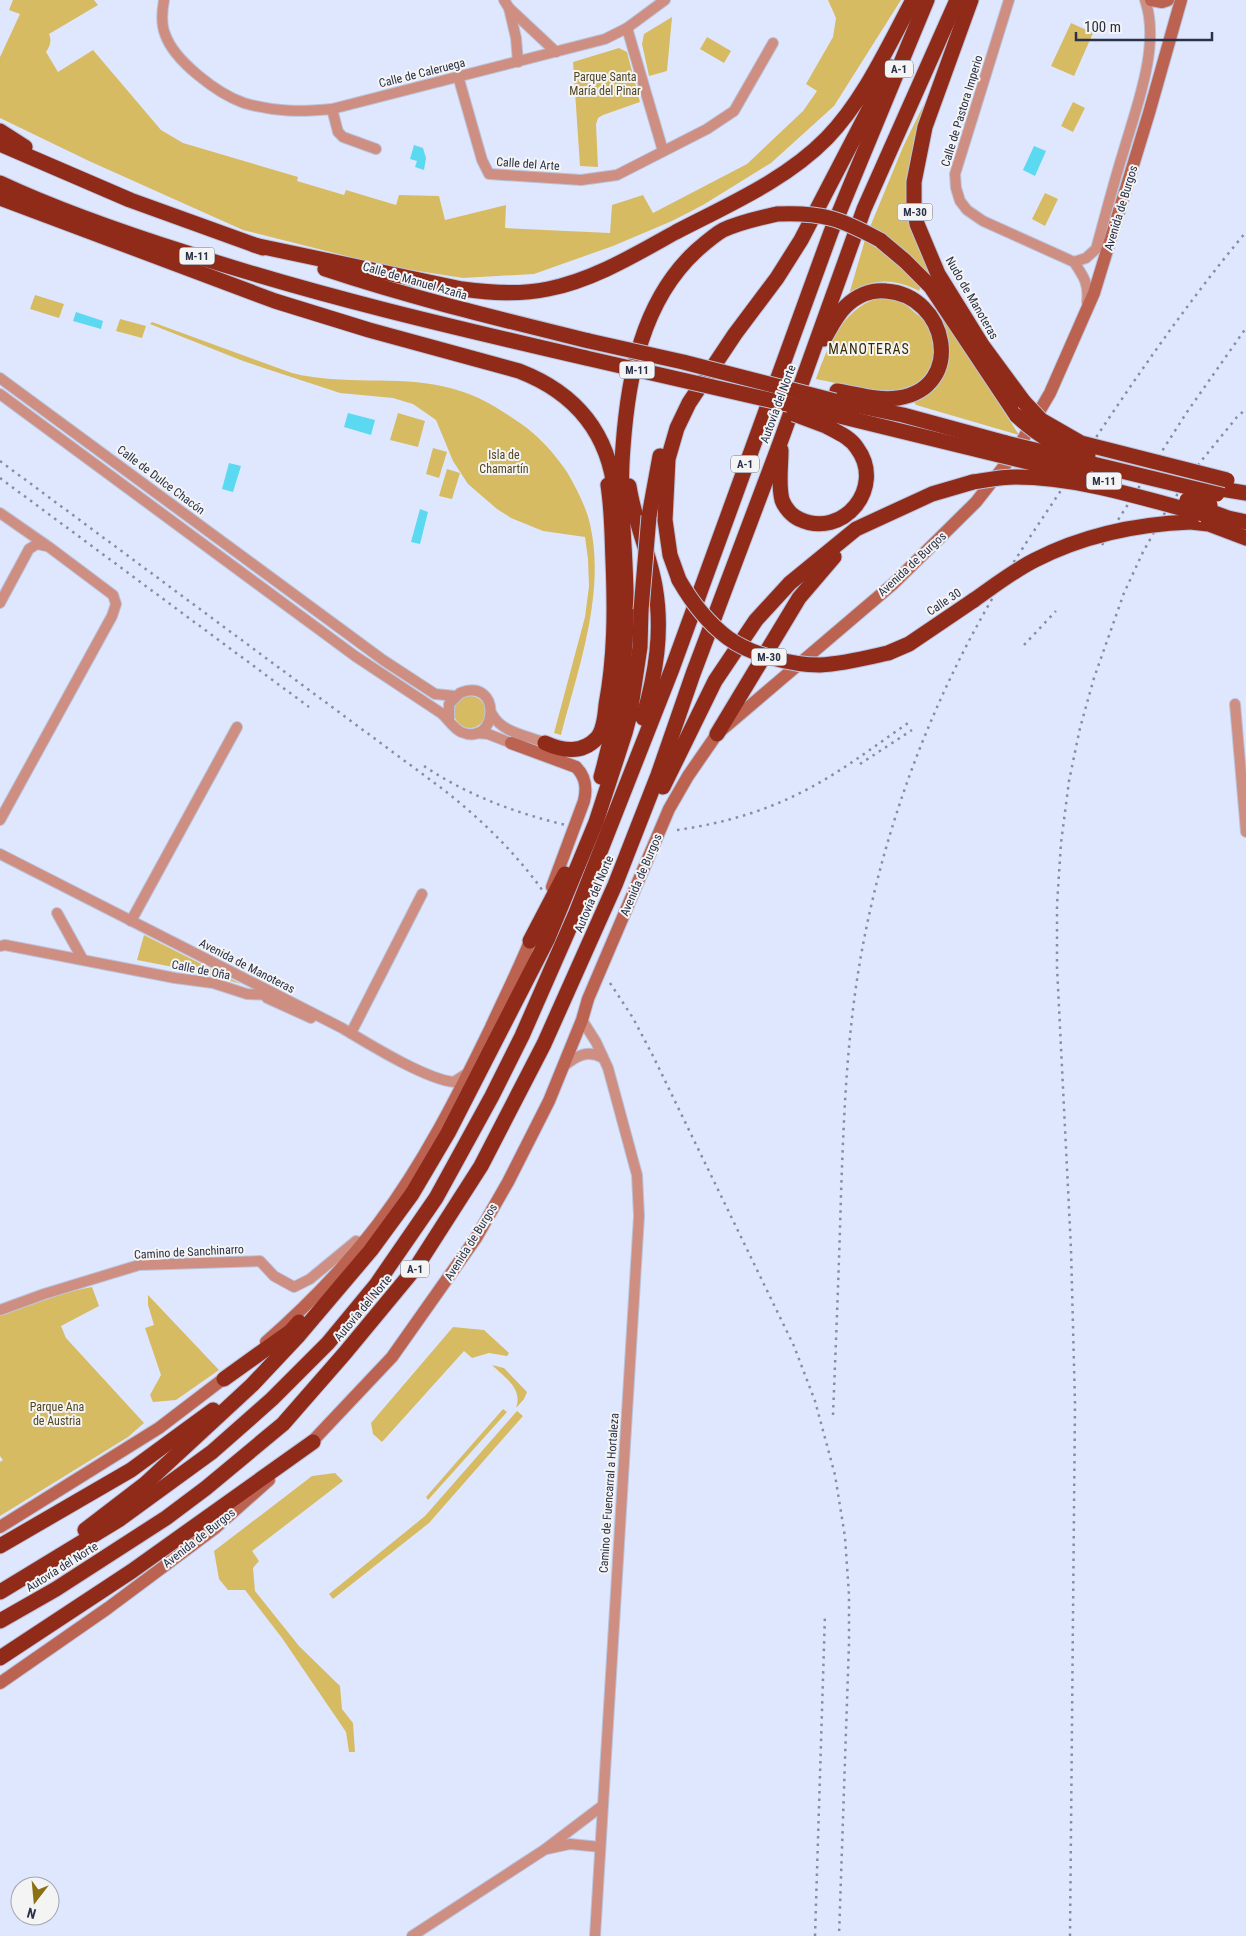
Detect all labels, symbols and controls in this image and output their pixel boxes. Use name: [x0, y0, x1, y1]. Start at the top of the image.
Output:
scale bar: [1076, 10, 1212, 42]
text: 100 m: [1084, 18, 1121, 36]
street label: Calle de Pastora Imperio: [938, 54, 986, 168]
street label: Calle de Caleruega: [377, 55, 467, 90]
road number: A-1: [885, 61, 913, 78]
park label: Parque Santa María del Pinar: [569, 70, 641, 98]
street label: Calle del Arte: [496, 155, 561, 173]
street label: Avenida de Burgos: [1101, 164, 1141, 252]
road number: M-30: [898, 203, 932, 220]
road number: M-11: [180, 248, 214, 264]
street label: Nudo de Manoteras: [943, 254, 1001, 342]
street label: Calle de Manuel Azaña: [361, 259, 469, 303]
district label: MANOTERAS: [828, 341, 910, 357]
road number: M-11: [620, 362, 654, 378]
street label: Autovía del Norte: [757, 363, 799, 445]
street label: Calle de Dulce Chacón: [115, 443, 208, 518]
park label: Isla de Chamartín: [479, 448, 529, 476]
road number: A-1: [731, 456, 759, 472]
road number: M-11: [1086, 472, 1122, 490]
street label: Avenida de Burgos: [875, 529, 949, 599]
street label: Calle 30: [924, 585, 964, 619]
road number: M-30: [752, 649, 786, 666]
street label: Avenida de Burgos: [617, 832, 665, 918]
street label: Autovía del Norte: [572, 853, 617, 935]
street label: Avenida de Manoteras: [197, 936, 297, 996]
street label: Calle de Oña: [170, 957, 232, 983]
street label: Avenida de Burgos: [442, 1201, 500, 1283]
street label: Camino de Sanchinarro: [134, 1242, 244, 1262]
road number: A-1: [401, 1260, 429, 1278]
street label: Autovía del Norte: [331, 1272, 395, 1344]
park label: Parque Ana de Austria: [30, 1400, 85, 1428]
street label: Camino de Fuencarral a Hortaleza: [596, 1412, 622, 1573]
street label: Avenida de Burgos: [160, 1505, 238, 1571]
street label: Autovía del Norte: [23, 1539, 101, 1595]
north arrow: [10, 1876, 60, 1926]
text: N: [25, 1905, 38, 1922]

